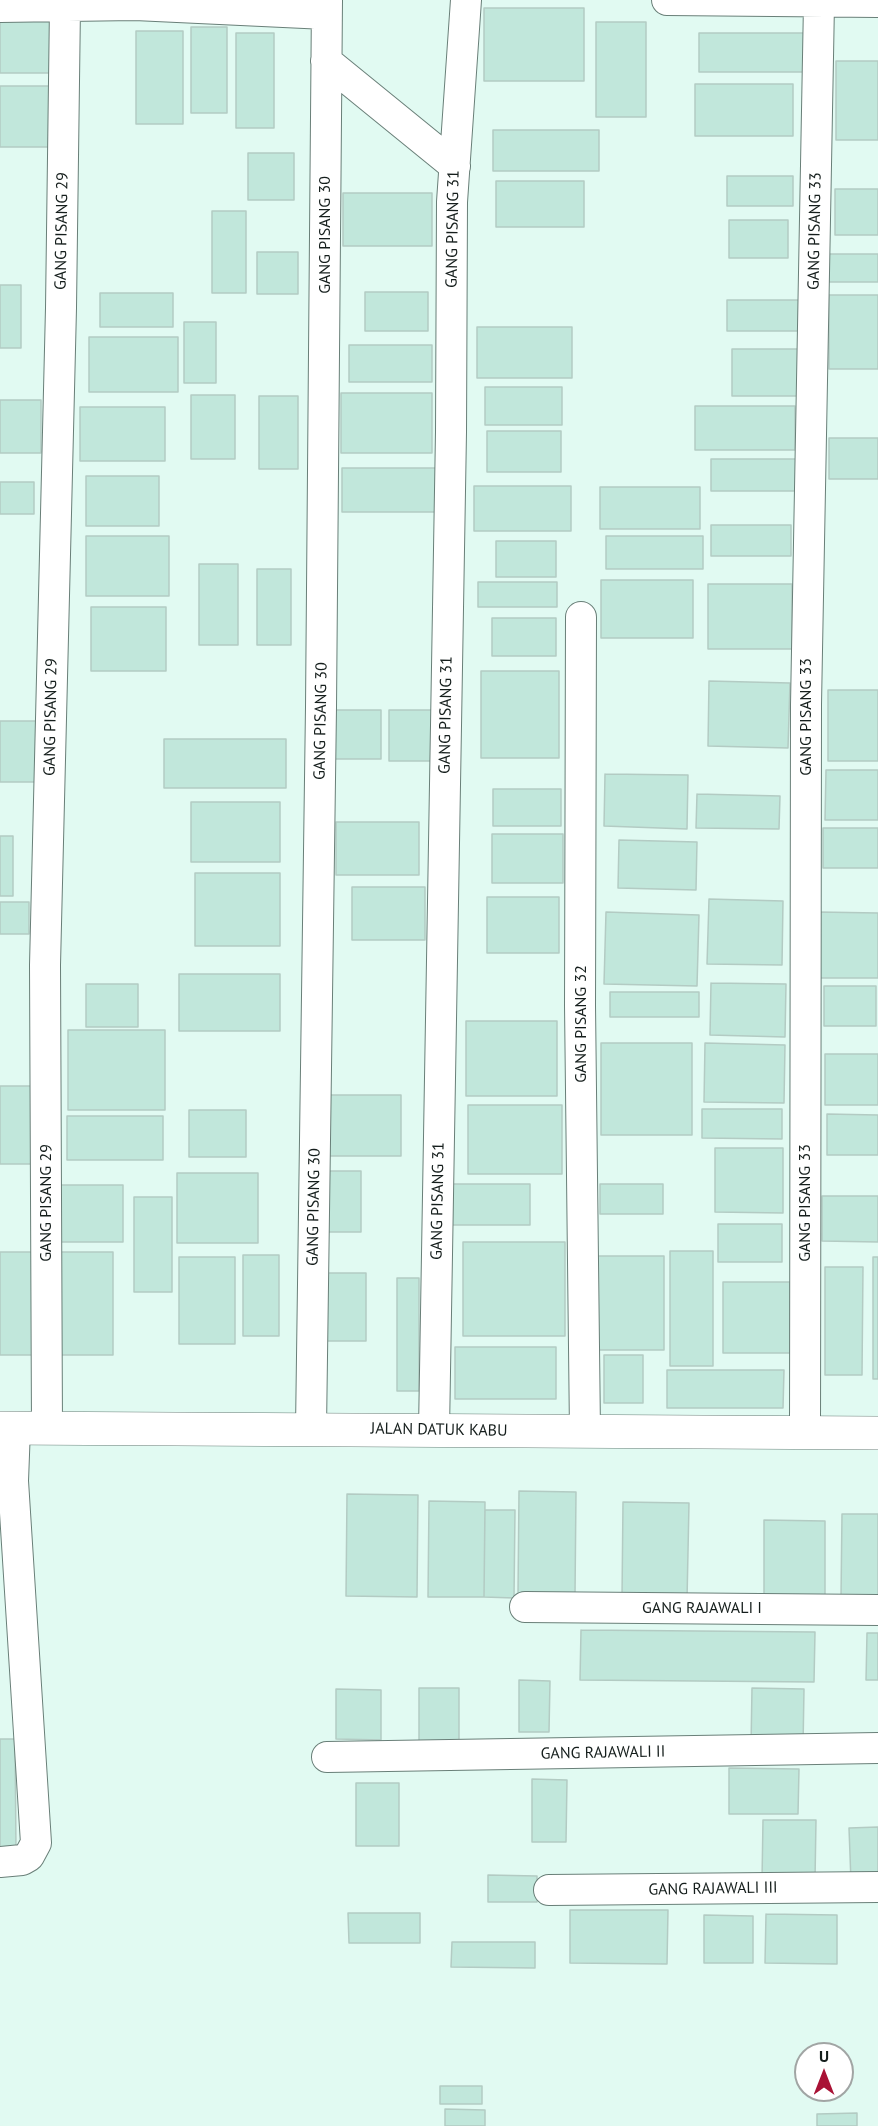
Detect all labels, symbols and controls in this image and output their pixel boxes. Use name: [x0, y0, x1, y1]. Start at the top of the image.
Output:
street label: GANG PISANG 31: [442, 170, 464, 288]
street label: GANG PISANG 29: [51, 172, 73, 290]
street label: GANG PISANG 33: [804, 172, 826, 290]
street label: GANG PISANG 30: [315, 176, 335, 294]
street label: GANG PISANG 31: [435, 656, 457, 774]
street label: GANG PISANG 29: [40, 658, 62, 776]
street label: GANG PISANG 33: [796, 658, 816, 776]
street label: GANG PISANG 30: [310, 662, 332, 780]
street label: GANG PISANG 32: [571, 965, 591, 1083]
street label: GANG PISANG 31: [427, 1142, 449, 1260]
street label: GANG PISANG 29: [36, 1144, 56, 1262]
street label: GANG PISANG 33: [795, 1144, 815, 1262]
street label: GANG PISANG 30: [303, 1148, 325, 1266]
street label: JALAN DATUK KABU: [370, 1419, 508, 1441]
street label: GANG RAJAWALI I: [642, 1598, 762, 1618]
street label: GANG RAJAWALI II: [540, 1742, 666, 1764]
street label: GANG RAJAWALI III: [648, 1878, 778, 1900]
north arrow: [794, 2042, 854, 2102]
text: U: [819, 2046, 829, 2066]

